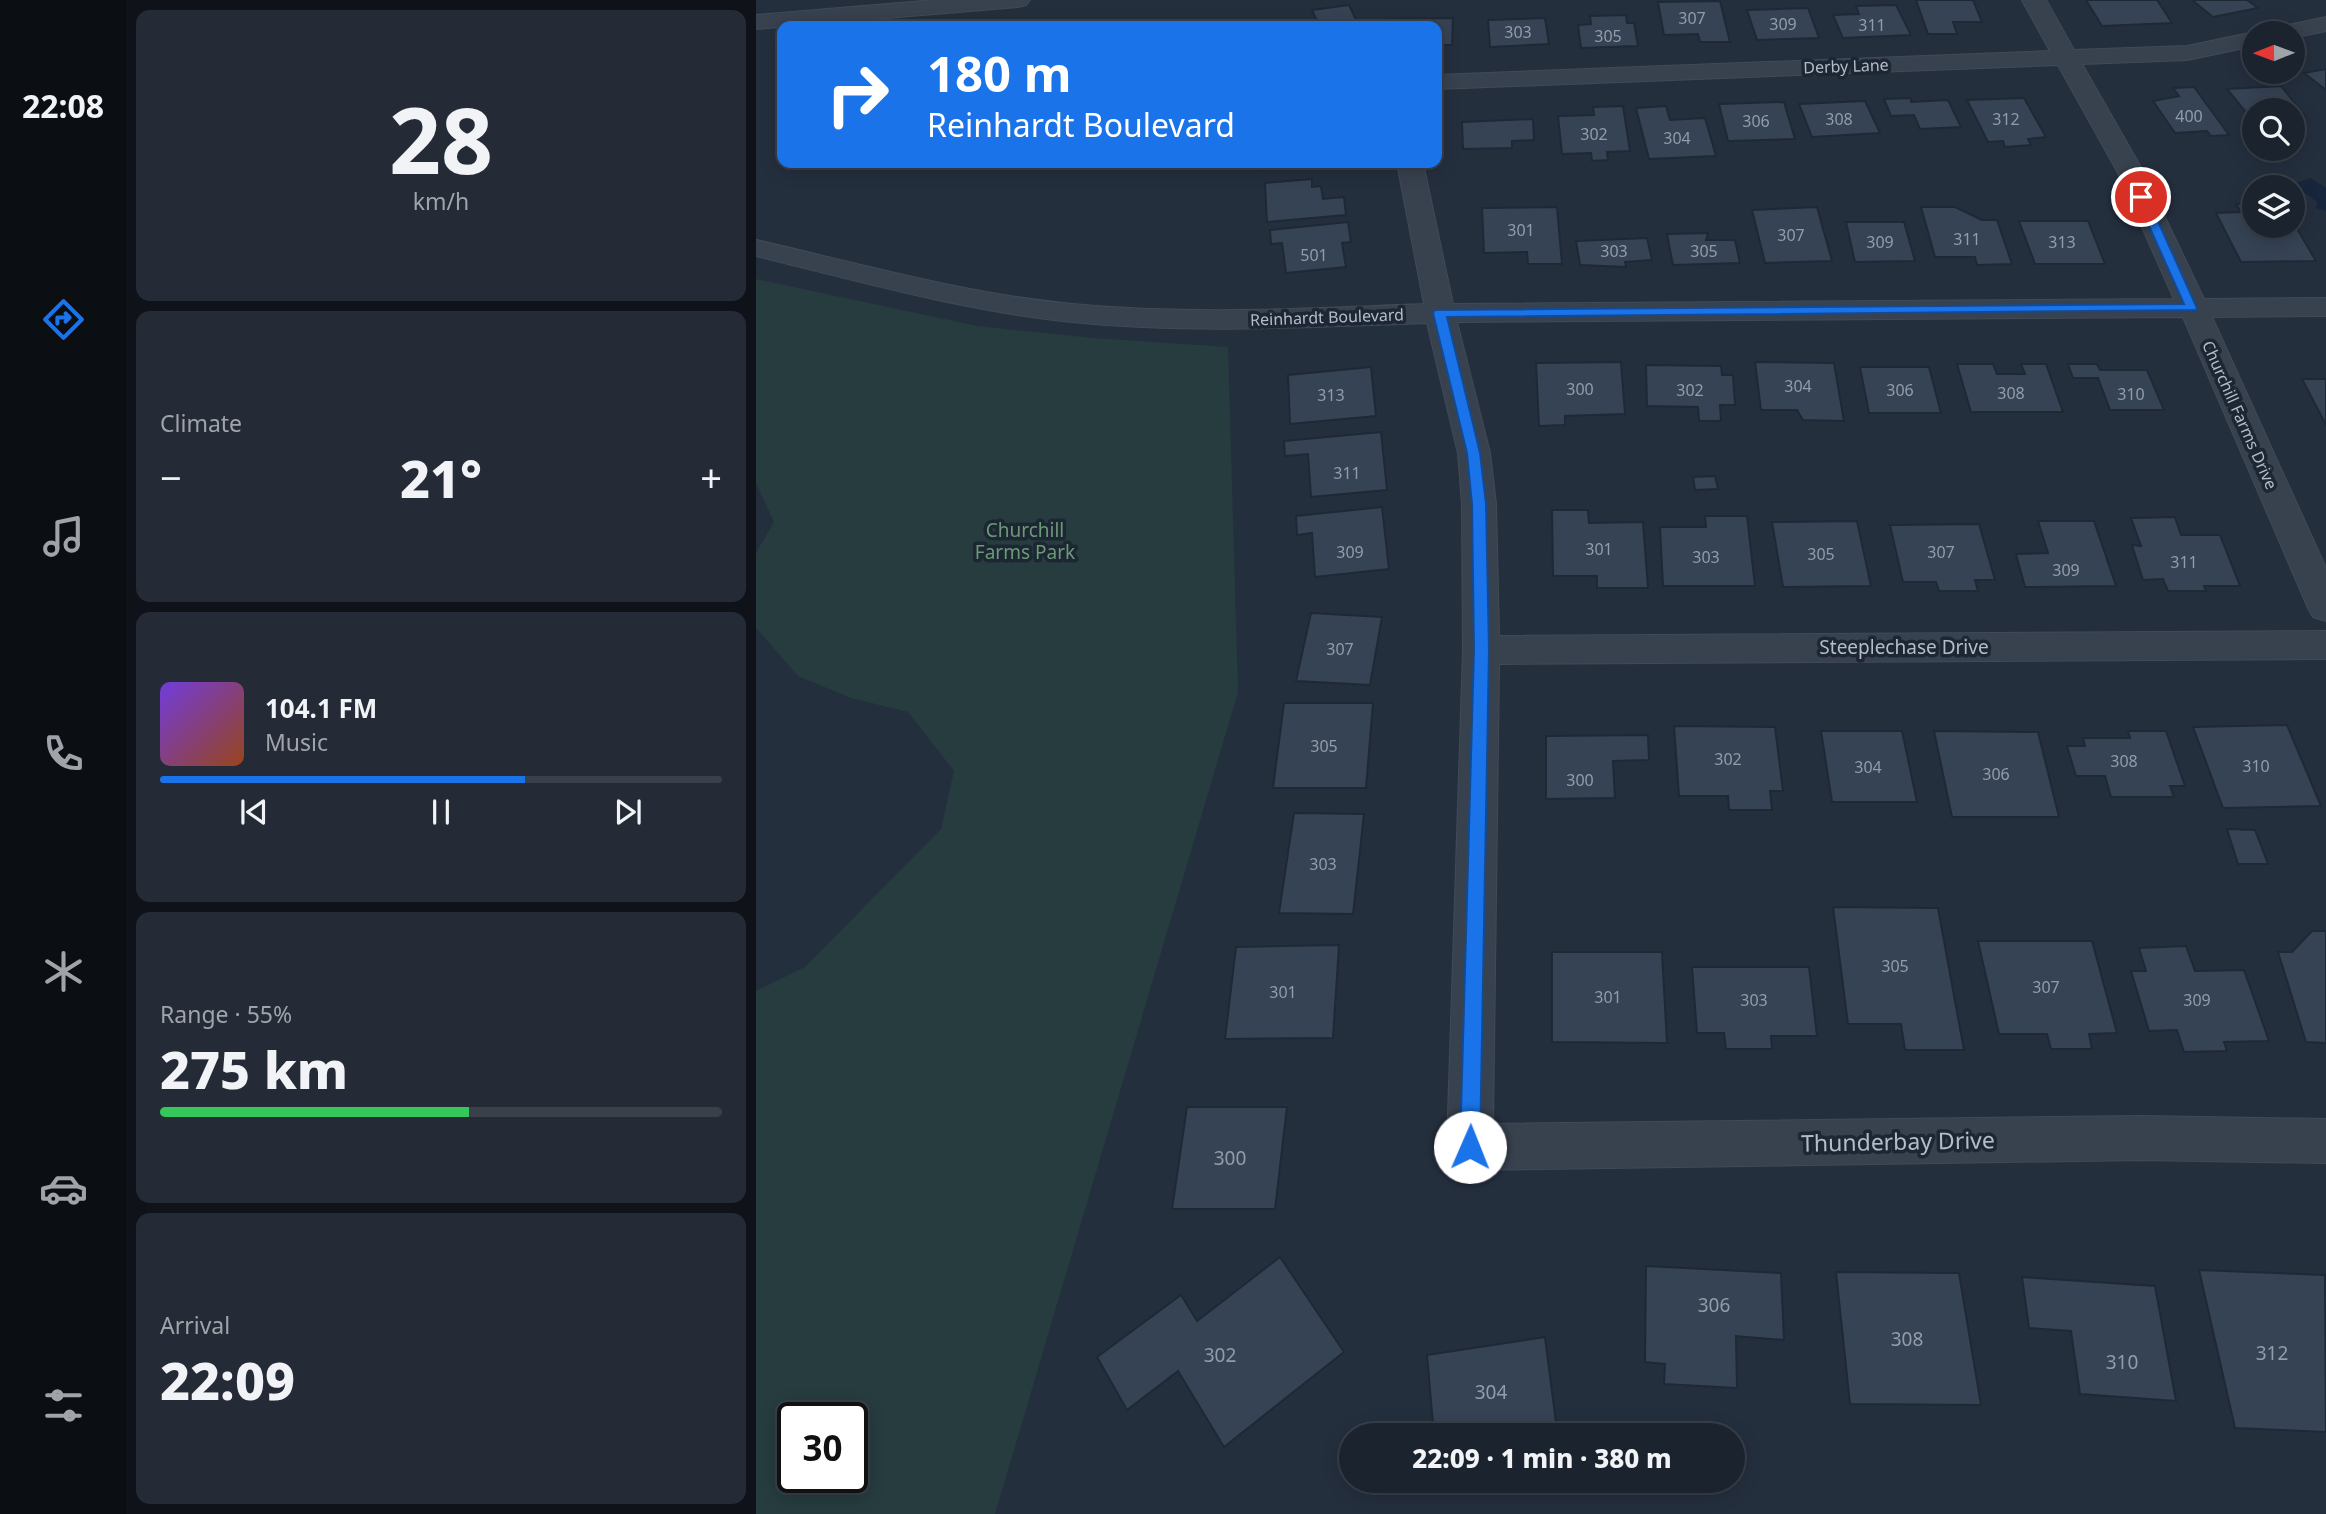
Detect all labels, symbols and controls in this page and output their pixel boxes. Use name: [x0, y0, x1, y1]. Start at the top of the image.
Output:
house number: 307: [1678, 7, 1706, 29]
house number: 309: [1769, 13, 1797, 35]
house number: 311: [1858, 14, 1886, 36]
house number: 303: [1504, 21, 1532, 43]
north arrow: [2242, 21, 2305, 84]
map controls: [2242, 21, 2305, 238]
house number: 305: [1594, 25, 1622, 47]
text: 180 m: [927, 40, 1072, 106]
icon: right: [812, 49, 903, 140]
street label: Derby Lane: [1803, 54, 1889, 78]
text: 28: [389, 77, 493, 201]
text: 22:08: [22, 84, 104, 127]
button: search: [2242, 98, 2305, 161]
text: Reinhardt Boulevard: [927, 103, 1235, 146]
house number: 400: [2175, 105, 2203, 127]
house number: 308: [1825, 108, 1853, 130]
house number: 312: [1992, 108, 2020, 130]
house number: 306: [1742, 110, 1770, 132]
house number: 302: [1580, 123, 1608, 145]
house number: 304: [1663, 127, 1691, 149]
pin: [2111, 167, 2171, 227]
button: layers: [2242, 175, 2305, 238]
icon: arrive: [2122, 178, 2160, 216]
text: km/h: [413, 185, 469, 217]
house number: 301: [1507, 219, 1535, 241]
house number: 307: [1777, 224, 1805, 246]
house number: 311: [1953, 228, 1981, 250]
house number: 309: [1866, 231, 1894, 253]
house number: 313: [2048, 231, 2076, 253]
house number: 303: [1600, 240, 1628, 262]
house number: 305: [1690, 240, 1718, 262]
house number: 501: [1300, 244, 1328, 266]
icon: directions: [39, 295, 88, 344]
street label: Reinhardt Boulevard: [1250, 303, 1404, 331]
street label: Churchill Farms Drive: [2197, 337, 2283, 493]
house number: 304: [1784, 375, 1812, 397]
house number: 300: [1566, 378, 1594, 400]
house number: 302: [1676, 379, 1704, 401]
house number: 306: [1886, 379, 1914, 401]
house number: 308: [1997, 382, 2025, 404]
house number: 310: [2117, 383, 2145, 405]
house number: 313: [1317, 384, 1345, 406]
text: Climate: [160, 407, 242, 439]
text: 21°: [400, 442, 482, 513]
text: −: [160, 451, 182, 503]
text: +: [700, 451, 722, 503]
house number: 311: [1333, 462, 1361, 484]
icon: music: [39, 512, 88, 561]
park label: Churchill Farms Park: [975, 517, 1075, 565]
house number: 301: [1585, 538, 1613, 560]
house number: 309: [1336, 541, 1364, 563]
house number: 307: [1927, 541, 1955, 563]
house number: 305: [1807, 543, 1835, 565]
house number: 303: [1692, 546, 1720, 568]
house number: 311: [2170, 551, 2198, 573]
house number: 309: [2052, 559, 2080, 581]
street label: Steeplechase Drive: [1819, 634, 1989, 660]
house number: 307: [1326, 638, 1354, 660]
text: 104.1 FM: [265, 690, 377, 726]
text: Music: [265, 726, 328, 758]
icon: phone: [39, 729, 88, 778]
house number: 305: [1310, 735, 1338, 757]
house number: 302: [1714, 748, 1742, 770]
house number: 308: [2110, 750, 2138, 772]
house number: 310: [2242, 755, 2270, 777]
house number: 304: [1854, 756, 1882, 778]
house number: 306: [1982, 763, 2010, 785]
house number: 300: [1566, 769, 1594, 791]
icon: previous: [235, 793, 273, 831]
icon: pause: [422, 793, 460, 831]
icon: next: [609, 793, 647, 831]
house number: 303: [1309, 853, 1337, 875]
icon: climate: [39, 947, 88, 996]
house number: 305: [1881, 955, 1909, 977]
house number: 307: [2032, 976, 2060, 998]
house number: 301: [1269, 981, 1297, 1003]
house number: 301: [1594, 986, 1622, 1008]
house number: 303: [1740, 989, 1768, 1011]
house number: 309: [2183, 989, 2211, 1011]
text: Range · 55%: [160, 998, 292, 1030]
text: 275 km: [160, 1033, 348, 1104]
position arrow: [1433, 1110, 1507, 1184]
street label: Thunderbay Drive: [1801, 1123, 1995, 1159]
house number: 300: [1214, 1145, 1246, 1171]
icon: car: [39, 1164, 88, 1213]
house number: 306: [1698, 1292, 1730, 1318]
text: Arrival: [160, 1309, 230, 1341]
house number: 308: [1891, 1326, 1923, 1352]
house number: 312: [2256, 1340, 2288, 1366]
house number: 302: [1204, 1342, 1236, 1368]
text: 22:09: [160, 1344, 295, 1415]
house number: 310: [2106, 1349, 2138, 1375]
house number: 304: [1475, 1379, 1507, 1405]
icon: filters: [39, 1381, 88, 1430]
speed limit sign: 30: [777, 1402, 868, 1493]
text: 22:09 · 1 min · 380 m: [1412, 1440, 1672, 1476]

